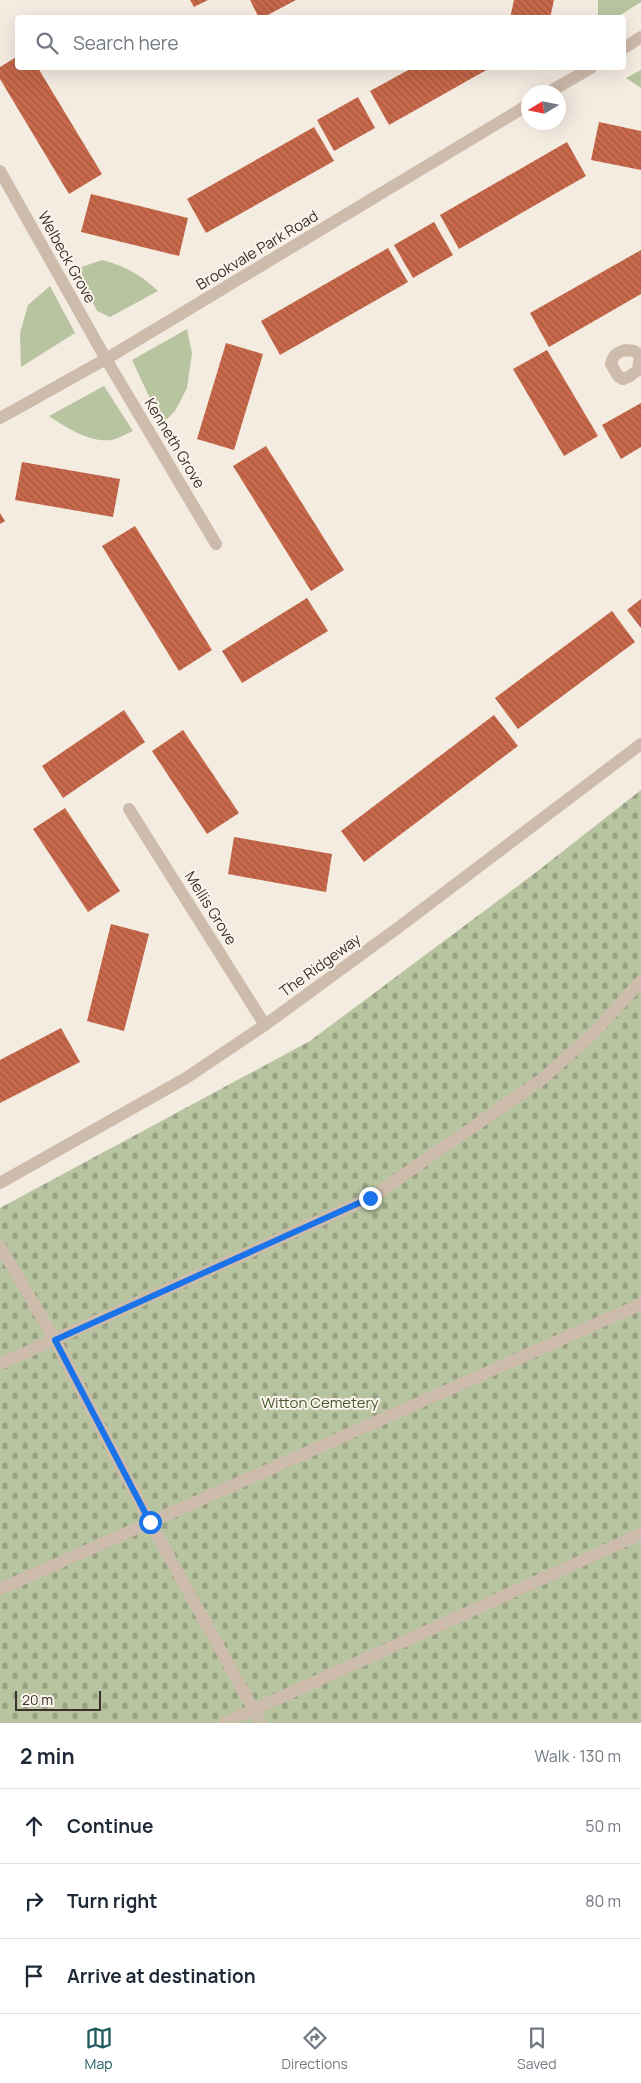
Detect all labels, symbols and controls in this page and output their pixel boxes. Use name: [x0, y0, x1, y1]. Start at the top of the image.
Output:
search box: [15, 15, 626, 70]
icon: search: [33, 29, 61, 57]
text: Search here: [73, 30, 179, 56]
north arrow: [521, 85, 566, 130]
street label: Brookvale Park Road: [192, 205, 322, 295]
street label: Welbeck Grove: [33, 207, 101, 307]
street label: Kenneth Grove: [140, 394, 210, 492]
street label: Mellis Grove: [180, 867, 242, 949]
street label: The Ridgeway: [275, 928, 365, 1002]
route end: [359, 1187, 382, 1210]
park label: Witton Cemetery: [261, 1392, 379, 1413]
route start: [139, 1511, 162, 1534]
scale bar: [15, 1688, 101, 1711]
text: 20 m: [22, 1690, 53, 1709]
text: 2 min: [20, 1742, 75, 1770]
text: Walk · 130 m: [535, 1745, 621, 1767]
icon: ahead: [20, 1812, 48, 1840]
text: Continue: [67, 1813, 153, 1839]
text: 50 m: [585, 1815, 621, 1837]
icon: right: [20, 1887, 48, 1915]
text: Turn right: [67, 1888, 157, 1914]
text: 80 m: [585, 1890, 621, 1912]
icon: arrive: [20, 1962, 48, 1990]
text: Arrive at destination: [67, 1963, 256, 1989]
tab: Map: [85, 2024, 113, 2073]
tab: Directions: [282, 2024, 348, 2073]
tab: Saved: [517, 2024, 556, 2073]

